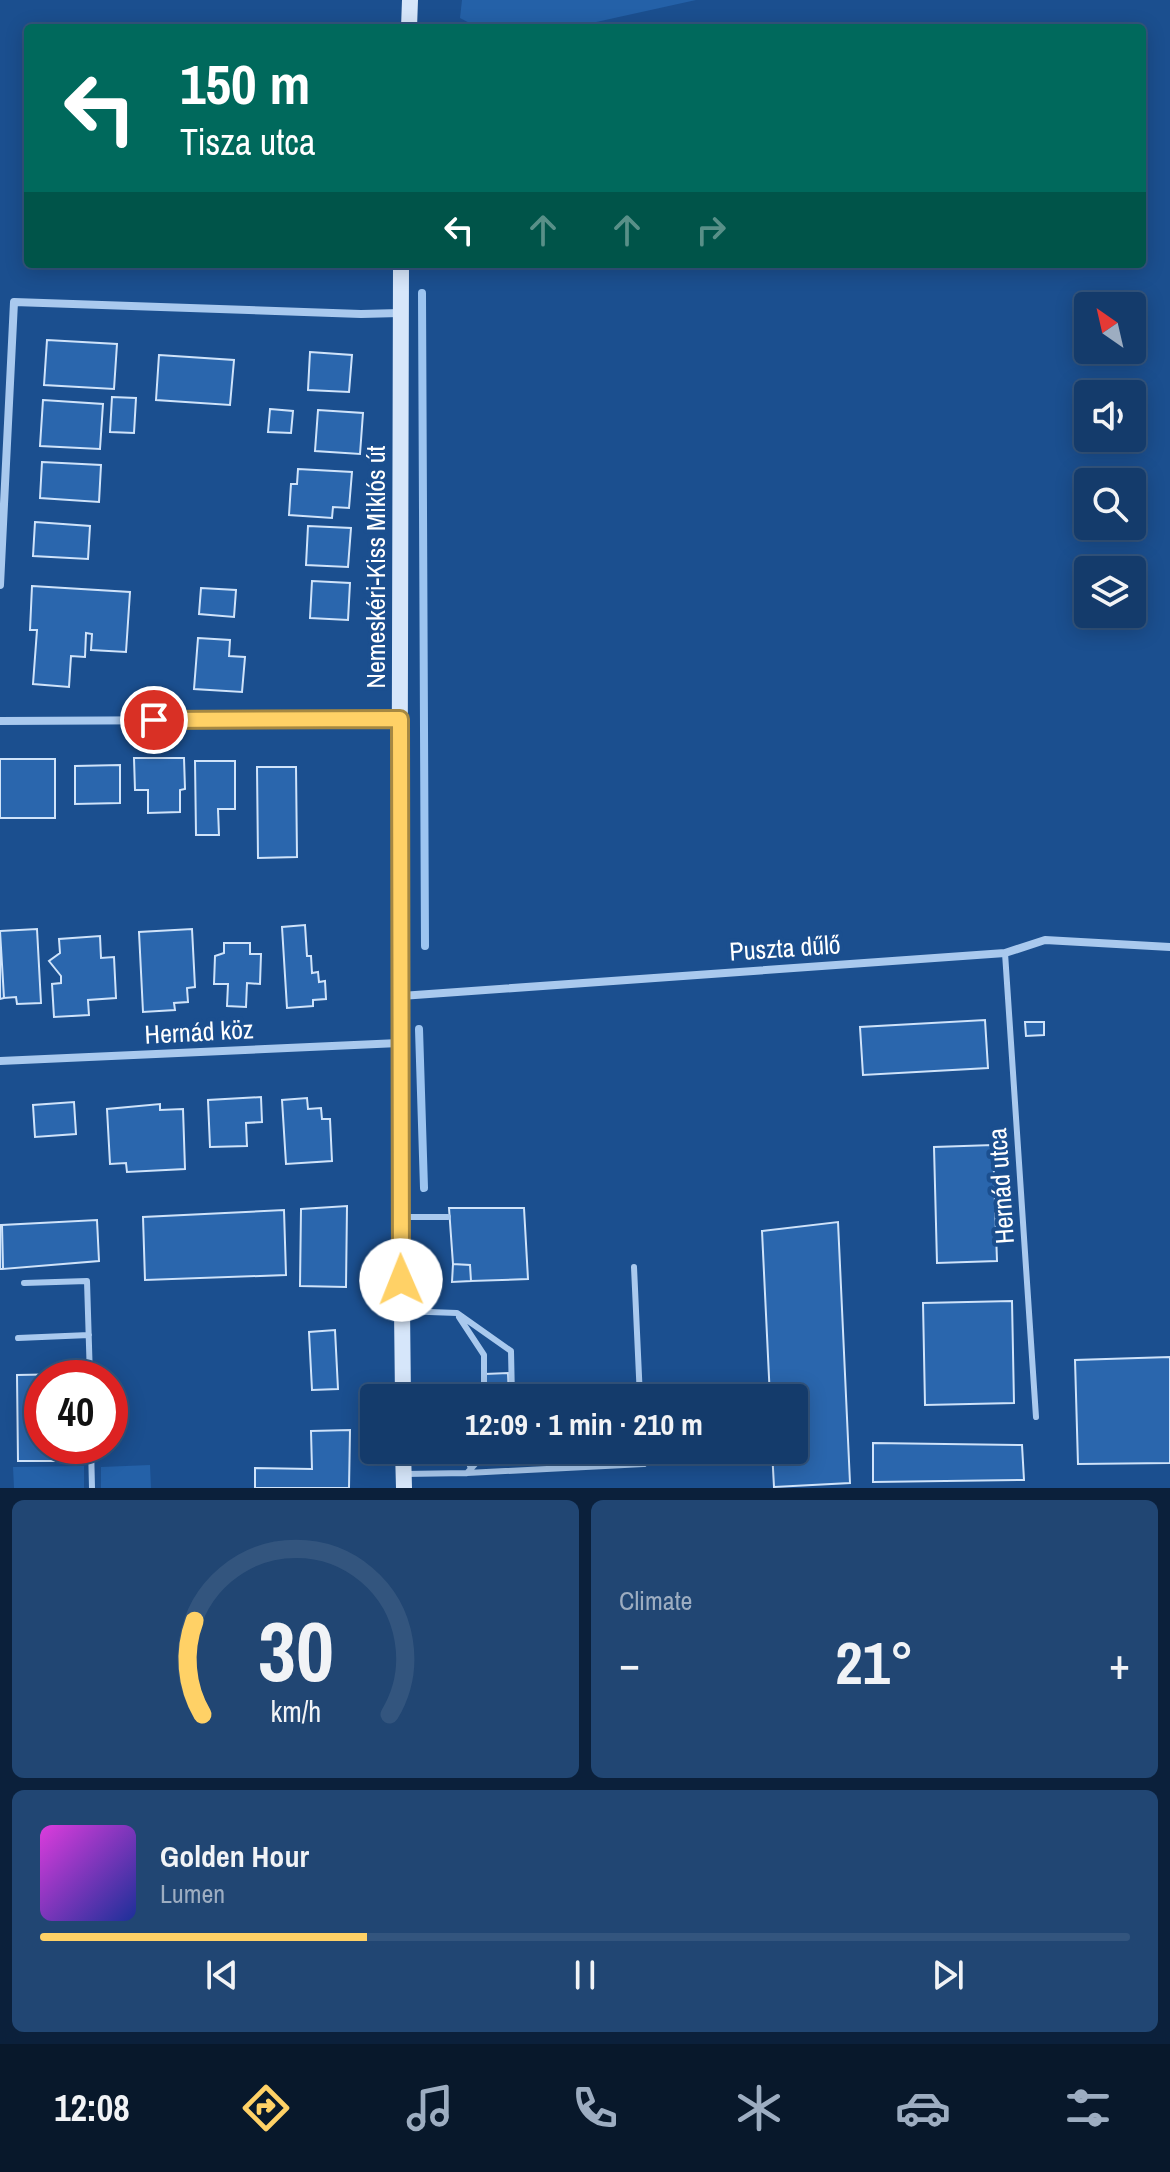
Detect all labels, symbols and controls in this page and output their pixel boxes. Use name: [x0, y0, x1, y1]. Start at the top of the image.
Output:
text: 150 m: [180, 46, 310, 121]
icon: left: [48, 56, 152, 160]
text: Tisza utca: [180, 118, 316, 166]
icon: left: [437, 208, 481, 252]
icon: ahead: [521, 208, 565, 252]
icon: ahead: [605, 208, 649, 252]
icon: right: [689, 208, 733, 252]
north arrow: [1074, 292, 1146, 364]
map controls: [1074, 292, 1146, 628]
button: sound: [1074, 380, 1146, 452]
street label: Nemeskéri-Kiss Miklós út: [358, 445, 393, 688]
button: search: [1074, 468, 1146, 540]
button: layers: [1074, 556, 1146, 628]
pin: [120, 686, 188, 754]
icon: arrive: [132, 698, 176, 742]
street label: Puszta dűlő: [728, 926, 842, 969]
street label: Hernád köz: [144, 1011, 254, 1052]
street label: Hernád utca: [979, 1127, 1022, 1245]
position arrow: [359, 1238, 443, 1322]
speed limit sign: 40: [24, 1360, 128, 1464]
text: 12:09 · 1 min · 210 m: [465, 1404, 703, 1444]
text: Climate: [619, 1583, 692, 1618]
text: 30: [258, 1595, 333, 1707]
text: 21°: [835, 1622, 914, 1703]
text: −: [619, 1633, 640, 1693]
text: +: [1109, 1633, 1130, 1693]
text: km/h: [270, 1692, 321, 1731]
text: Golden Hour: [160, 1836, 309, 1876]
text: Lumen: [160, 1876, 225, 1911]
icon: previous: [200, 1953, 244, 1997]
icon: pause: [563, 1953, 607, 1997]
icon: next: [926, 1953, 970, 1997]
icon: directions: [238, 2080, 294, 2136]
icon: music: [402, 2080, 458, 2136]
icon: phone: [567, 2080, 623, 2136]
icon: climate: [731, 2080, 787, 2136]
icon: car: [895, 2080, 951, 2136]
icon: filters: [1060, 2080, 1116, 2136]
text: 12:08: [54, 2084, 130, 2132]

